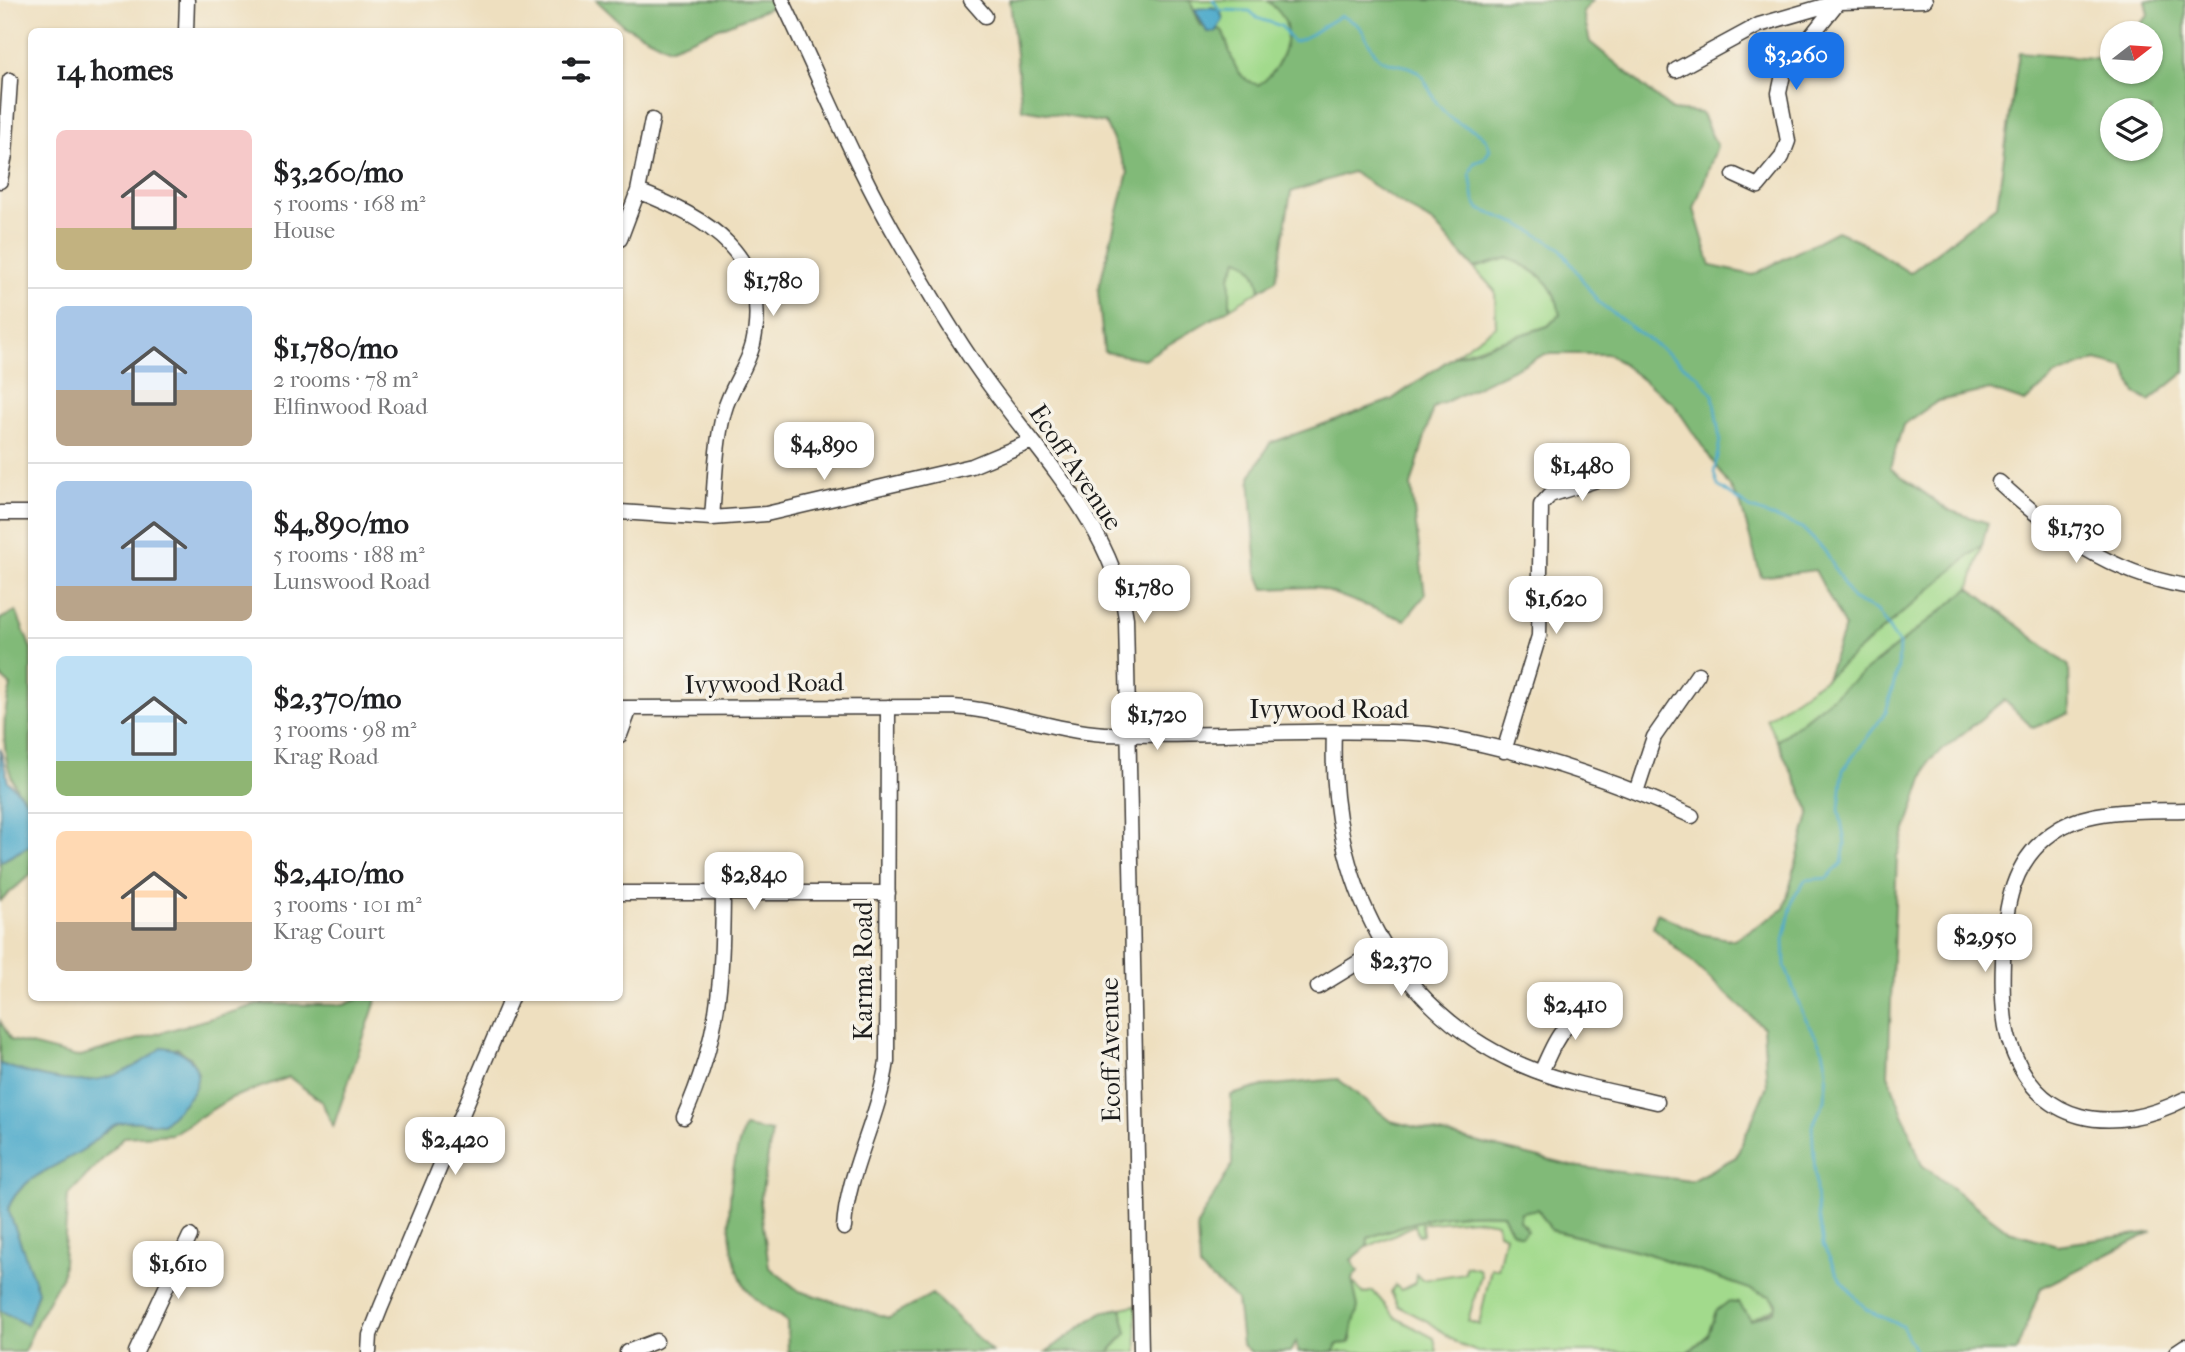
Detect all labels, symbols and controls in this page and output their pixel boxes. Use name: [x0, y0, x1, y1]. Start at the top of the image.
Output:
north arrow: [2100, 21, 2163, 84]
map controls: [2100, 21, 2163, 161]
pin: $3,260: [1739, 32, 1853, 92]
text: $3,260: [1764, 41, 1828, 68]
icon: filters: [557, 51, 595, 89]
text: 14 homes: [56, 53, 173, 88]
button: layers: [2100, 98, 2163, 161]
text: $3,260/mo: [273, 155, 404, 190]
icon: home: [112, 158, 196, 242]
text: 5 rooms · 168 m²: [273, 190, 426, 217]
text: House: [273, 217, 335, 244]
pin: $1,780: [716, 258, 830, 318]
text: $1,780: [743, 267, 803, 294]
text: $1,780/mo: [273, 331, 398, 366]
icon: home: [112, 334, 196, 418]
text: 2 rooms · 78 m²: [273, 366, 418, 393]
text: Elfinwood Road: [273, 393, 428, 420]
street label: Ecoff Avenue: [1022, 398, 1129, 536]
pin: $4,890: [767, 422, 881, 482]
text: $4,890: [790, 431, 858, 458]
pin: $1,480: [1525, 444, 1639, 503]
text: $1,480: [1550, 452, 1614, 479]
pin: $1,730: [2019, 505, 2133, 565]
text: $4,890/mo: [273, 506, 409, 541]
icon: home: [112, 509, 196, 593]
text: $1,730: [2047, 514, 2105, 541]
text: 5 rooms · 188 m²: [273, 541, 425, 568]
pin: $1,780: [1087, 566, 1201, 625]
text: Lunswood Road: [273, 568, 430, 595]
text: $1,780: [1114, 574, 1174, 601]
pin: $1,620: [1499, 576, 1613, 636]
text: $1,620: [1525, 585, 1587, 612]
street label: Ivywood Road: [684, 667, 845, 700]
text: $2,370/mo: [273, 681, 402, 716]
icon: home: [112, 684, 196, 768]
pin: $1,720: [1100, 692, 1214, 752]
street label: Ivywood Road: [1249, 694, 1410, 725]
text: $1,720: [1127, 701, 1187, 728]
text: 3 rooms · 98 m²: [273, 716, 417, 743]
text: Krag Road: [273, 743, 379, 770]
pin: $2,840: [697, 852, 811, 912]
text: $2,410/mo: [273, 856, 404, 891]
icon: home: [112, 859, 196, 943]
text: $2,840: [721, 861, 787, 888]
text: 3 rooms · 101 m²: [273, 891, 422, 918]
street label: Karma Road: [848, 900, 879, 1041]
pin: $2,950: [1928, 914, 2042, 974]
text: Krag Court: [273, 918, 385, 945]
text: $2,950: [1953, 923, 2017, 950]
pin: $2,370: [1344, 939, 1458, 998]
text: $2,370: [1370, 947, 1432, 974]
street label: Ecoff Avenue: [1094, 977, 1127, 1123]
pin: $2,410: [1518, 982, 1632, 1042]
text: $2,410: [1543, 991, 1607, 1018]
pin: $2,420: [398, 1118, 512, 1177]
text: $2,420: [421, 1126, 489, 1153]
pin: $1,610: [121, 1242, 235, 1301]
text: $1,610: [149, 1250, 207, 1277]

